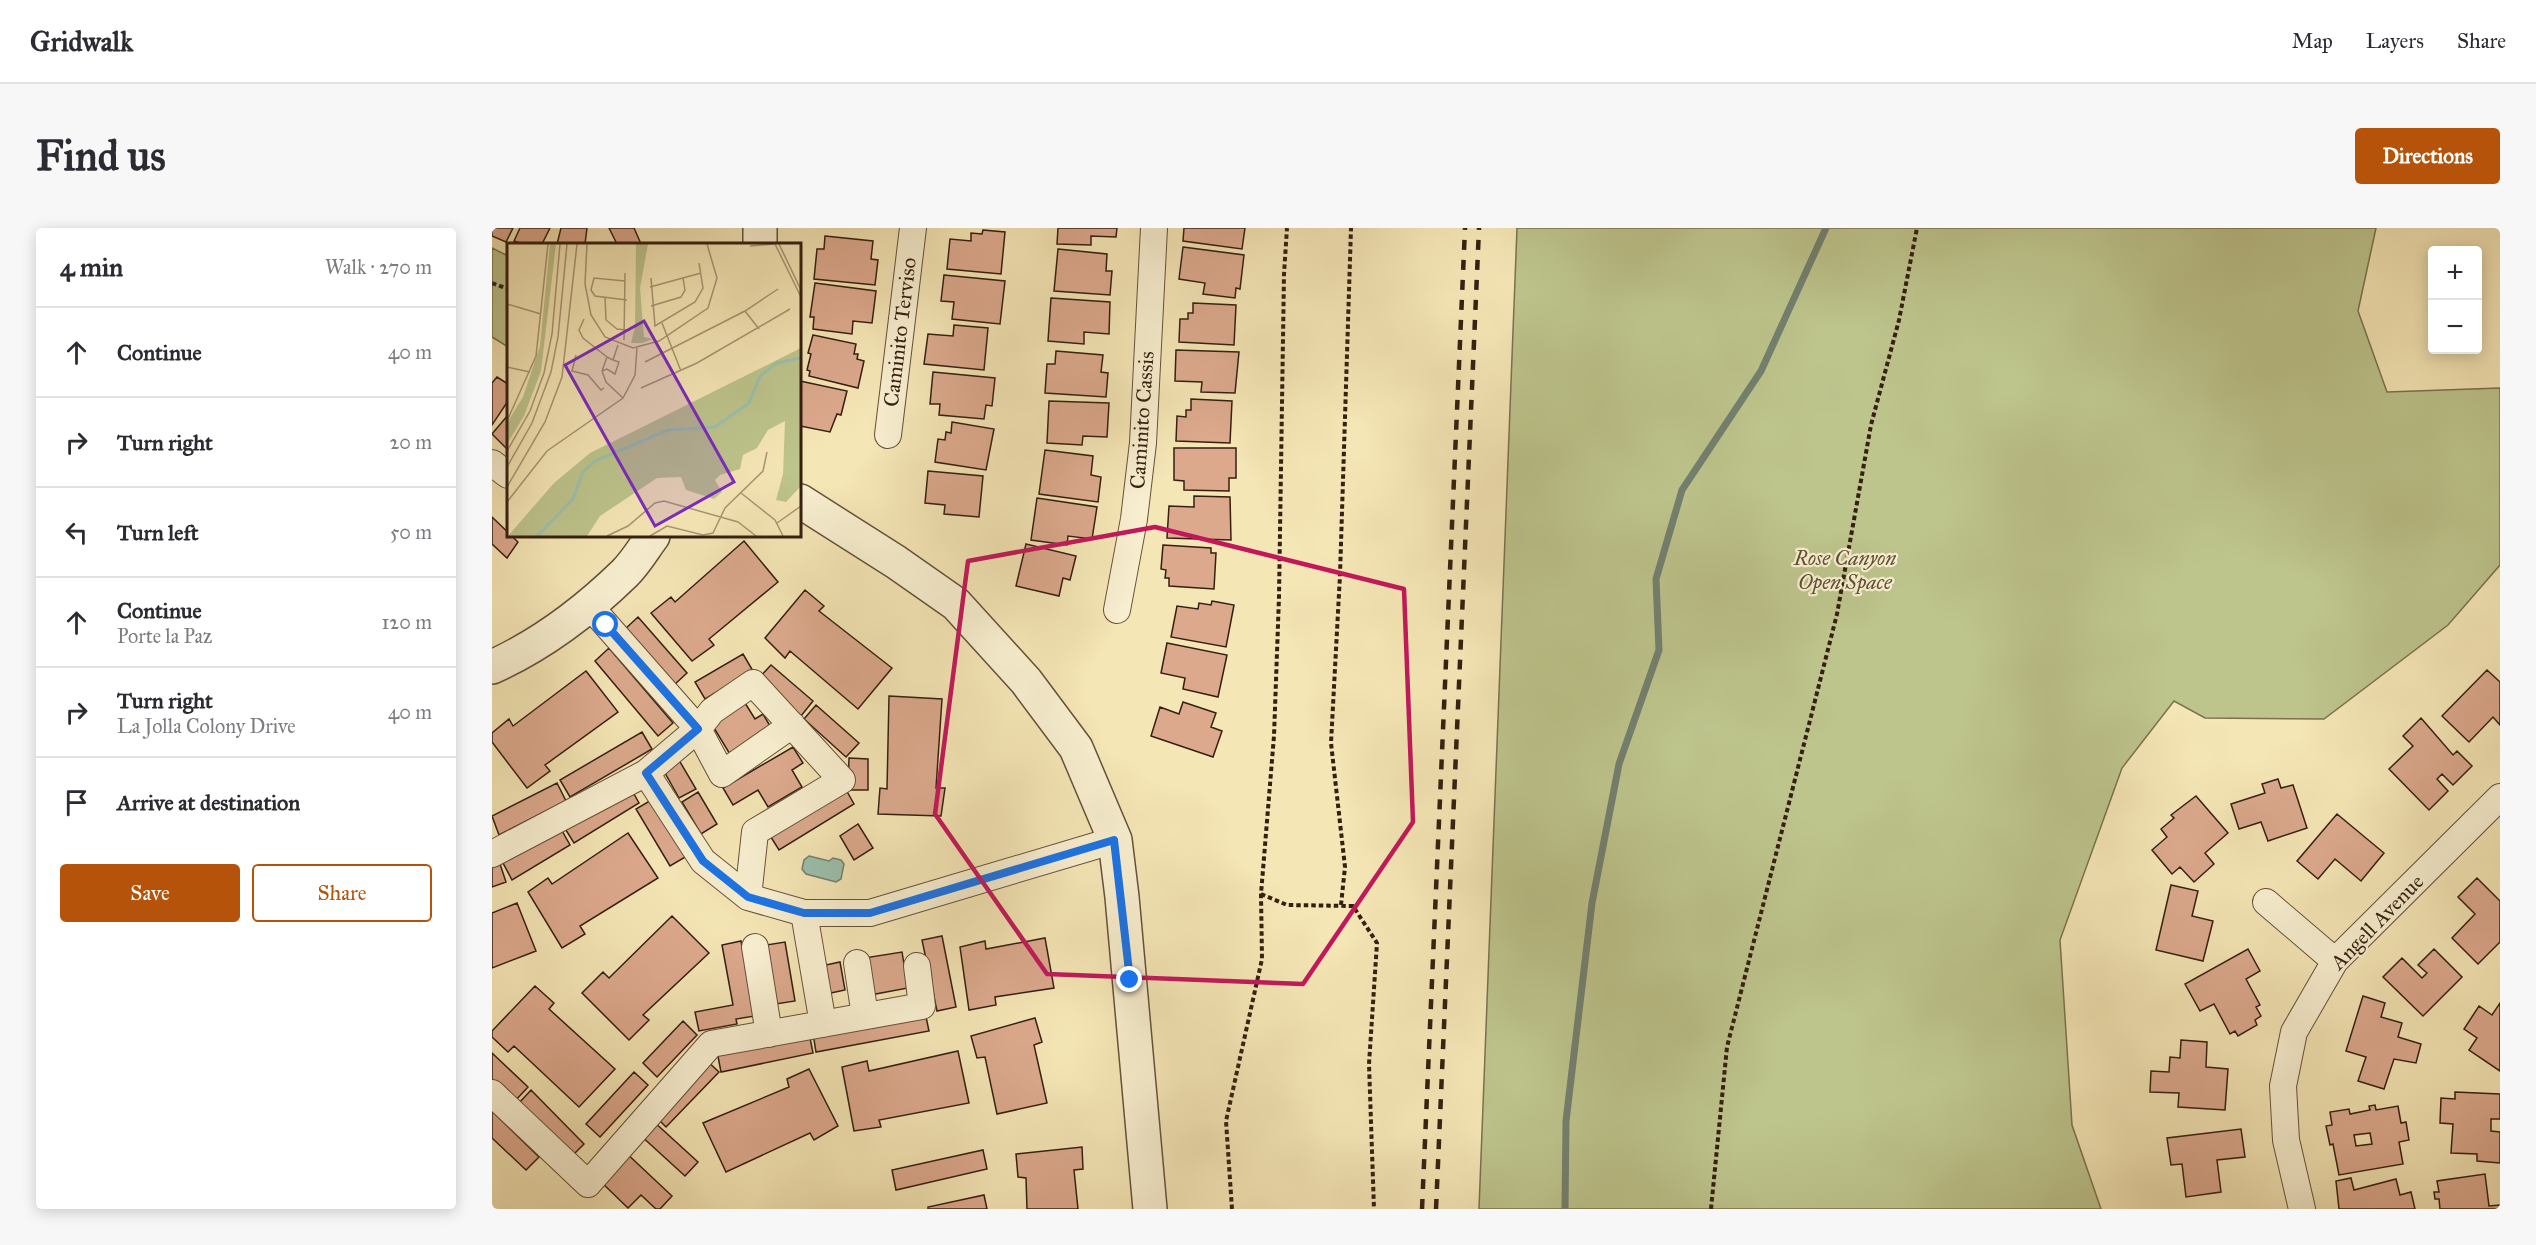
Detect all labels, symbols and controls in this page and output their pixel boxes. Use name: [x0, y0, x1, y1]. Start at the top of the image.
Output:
text: Gridwalk: [30, 24, 133, 59]
text: Map: [2292, 28, 2333, 54]
text: Layers: [2366, 28, 2424, 54]
text: Share: [2457, 28, 2506, 54]
button: Directions: [2355, 128, 2500, 184]
text: Find us: [36, 130, 166, 182]
inset map: [507, 243, 801, 537]
map controls: [2428, 246, 2482, 354]
button: +: [2428, 246, 2482, 300]
text: 4 min: [60, 251, 123, 283]
text: Walk · 270 m: [325, 255, 432, 279]
street label: Caminito Terviso: [878, 256, 922, 408]
button: −: [2428, 300, 2482, 354]
icon: ahead: [60, 336, 93, 369]
text: Continue: [117, 339, 202, 366]
text: 40 m: [388, 340, 432, 364]
street label: Caminito Cassis: [1124, 350, 1160, 490]
icon: right: [60, 426, 93, 459]
text: Turn right: [117, 429, 213, 456]
text: 20 m: [389, 430, 432, 454]
icon: left: [60, 516, 93, 549]
text: Turn left: [117, 519, 199, 546]
text: 50 m: [390, 520, 432, 544]
park label: Rose Canyon Open Space: [1793, 545, 1896, 595]
text: Continue: [117, 597, 202, 624]
icon: ahead: [60, 606, 93, 639]
text: 120 m: [381, 610, 432, 634]
route start: [592, 611, 618, 637]
text: Porte la Paz: [117, 624, 212, 648]
text: Turn right: [117, 687, 213, 714]
icon: right: [60, 696, 93, 729]
text: 40 m: [388, 700, 432, 724]
text: La Jolla Colony Drive: [117, 714, 296, 738]
icon: arrive: [60, 786, 93, 819]
text: Arrive at destination: [117, 789, 300, 816]
button: Save: [60, 864, 240, 922]
button: Share: [252, 864, 432, 922]
street label: Angell Avenue: [2324, 869, 2429, 976]
route end: [1116, 966, 1142, 992]

